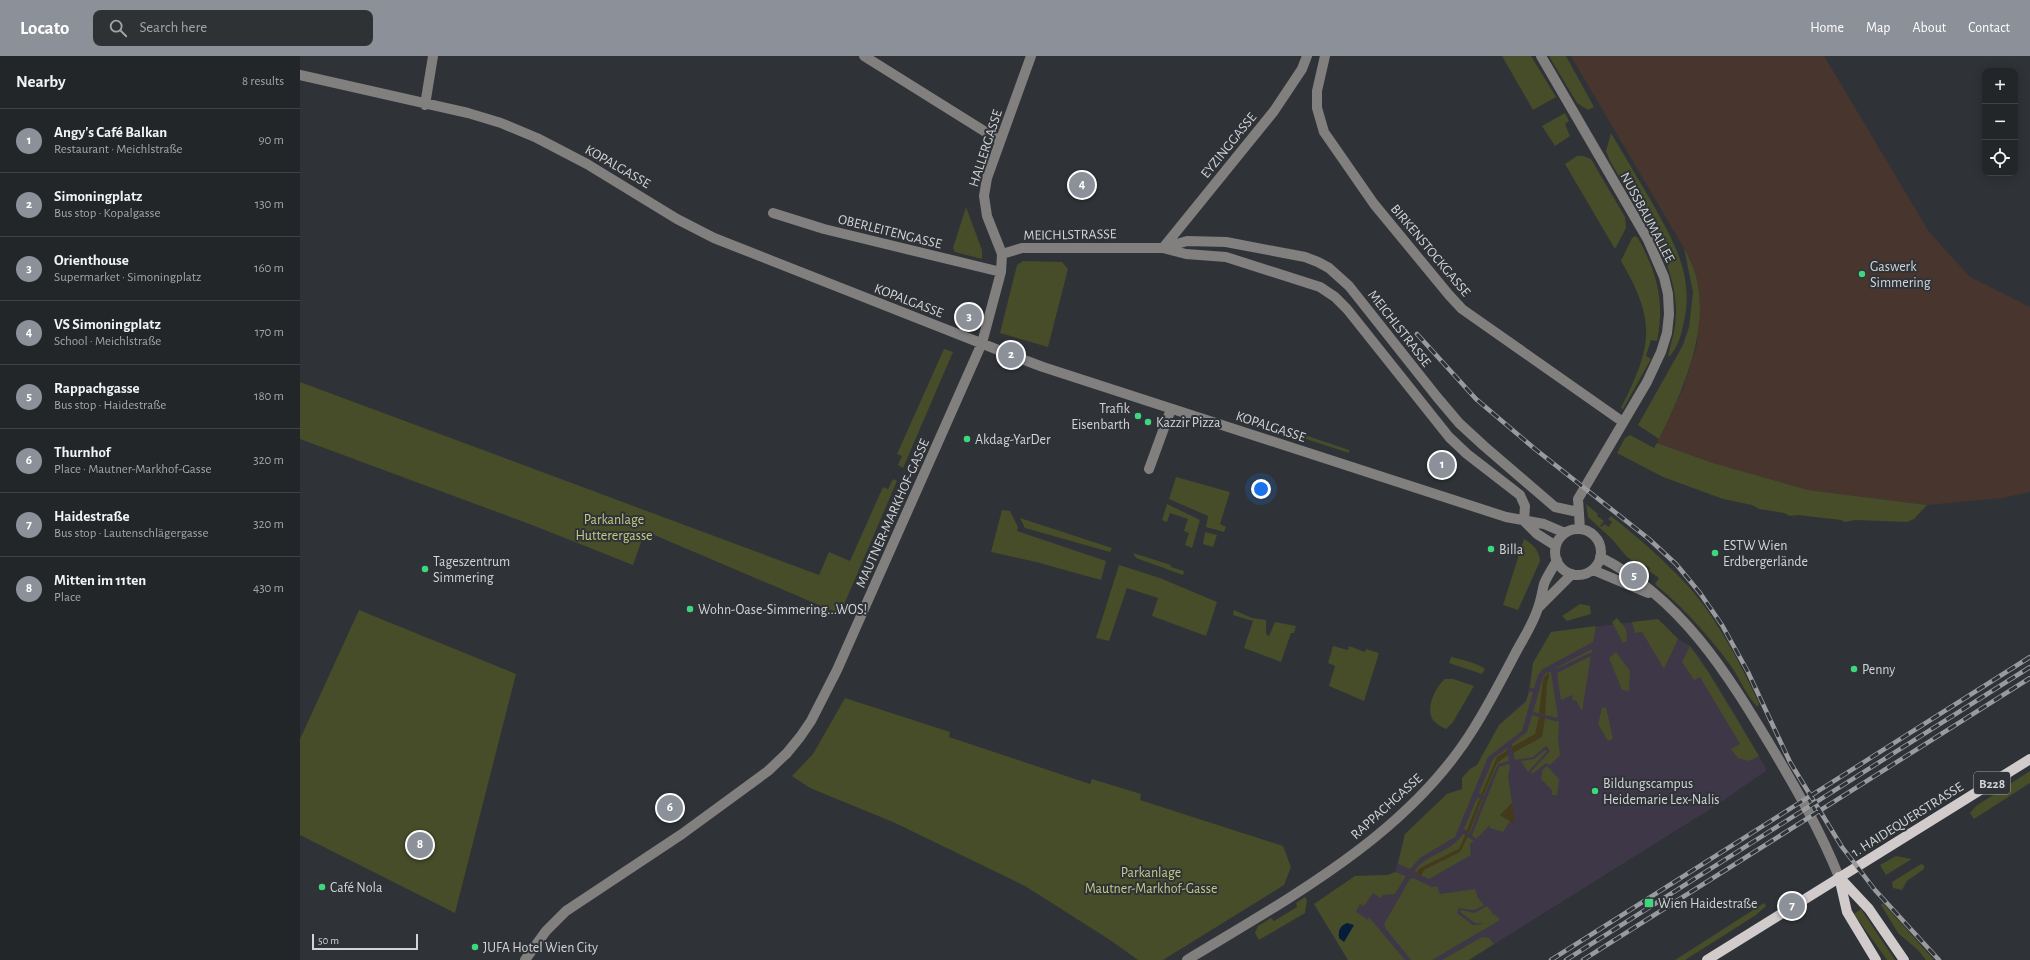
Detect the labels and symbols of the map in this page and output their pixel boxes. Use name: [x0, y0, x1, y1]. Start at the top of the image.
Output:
street label: HALLERGASSE: [967, 108, 1005, 189]
street label: EYZINGGASSE: [1198, 110, 1259, 181]
street label: KOPALGASSE: [583, 143, 653, 191]
pin: 4: [1069, 170, 1095, 200]
street label: NUSSBAUMALLEE: [1617, 170, 1677, 265]
street label: BIRKENSTOCKGASSE: [1388, 202, 1473, 300]
street label: OBERLEITENGASSE: [836, 212, 943, 252]
street label: MEICHLSTRASSE: [1023, 227, 1117, 243]
place label: Gaswerk Simmering: [1870, 260, 1931, 290]
marker: Gaswerk Simmering: [1857, 269, 1867, 279]
street label: KOPALGASSE: [872, 281, 945, 321]
street label: MEICHLSTRASSE: [1365, 288, 1434, 370]
pin: 3: [956, 302, 982, 332]
pin: 2: [998, 340, 1024, 370]
place label: Trafik Eisenbarth: [1071, 402, 1131, 432]
street label: KOPALGASSE: [1234, 409, 1308, 445]
marker: Trafik Eisenbarth: [1133, 411, 1143, 421]
place label: Kazzir Pizza: [1156, 416, 1221, 430]
marker: Kazzir Pizza: [1143, 417, 1153, 427]
place label: Akdag-YarDer: [975, 433, 1051, 447]
marker: Akdag-YarDer: [962, 434, 972, 444]
street label: MAUTNER-MARKHOF-GASSE: [854, 437, 932, 590]
pin: 1: [1429, 450, 1455, 480]
your location: [1251, 479, 1271, 499]
park label: Parkanlage Hutterergasse: [575, 513, 653, 543]
place label: ESTW Wien Erdbergerlände: [1723, 539, 1808, 569]
place label: Billa: [1499, 543, 1524, 557]
marker: Billa: [1486, 544, 1496, 554]
marker: ESTW Wien Erdbergerlände: [1710, 548, 1720, 558]
place label: Tageszentrum Simmering: [433, 555, 510, 585]
pin: 5: [1621, 561, 1647, 591]
marker: Tageszentrum Simmering: [420, 564, 430, 574]
place label: Wohn-Oase-Simmering...WOS!: [698, 603, 867, 617]
marker: Wohn-Oase-Simmering...WOS!: [685, 604, 695, 614]
place label: Penny: [1862, 663, 1895, 677]
marker: Penny: [1849, 664, 1859, 674]
street label: RAPPACHGASSE: [1348, 771, 1425, 842]
road number: B228: [1974, 772, 2010, 794]
place label: Bildungscampus Heidemarie Lex-Nalis: [1603, 777, 1719, 807]
street label: 1. HAIDEQUERSTRASSE: [1849, 780, 1966, 860]
marker: Bildungscampus Heidemarie Lex-Nalis: [1590, 786, 1600, 796]
pin: 6: [657, 793, 683, 823]
pin: 8: [407, 830, 433, 860]
park label: Parkanlage Mautner-Markhof-Gasse: [1085, 866, 1217, 896]
place label: Café Nola: [330, 881, 383, 895]
marker: Café Nola: [317, 882, 327, 892]
pin: 7: [1779, 891, 1805, 921]
marker: Wien Haidestraße: [1643, 897, 1655, 909]
place label: Wien Haidestraße: [1658, 897, 1757, 911]
scale bar: [312, 932, 418, 951]
place label: JUFA Hotel Wien City: [483, 941, 598, 955]
marker: JUFA Hotel Wien City: [470, 942, 480, 952]

